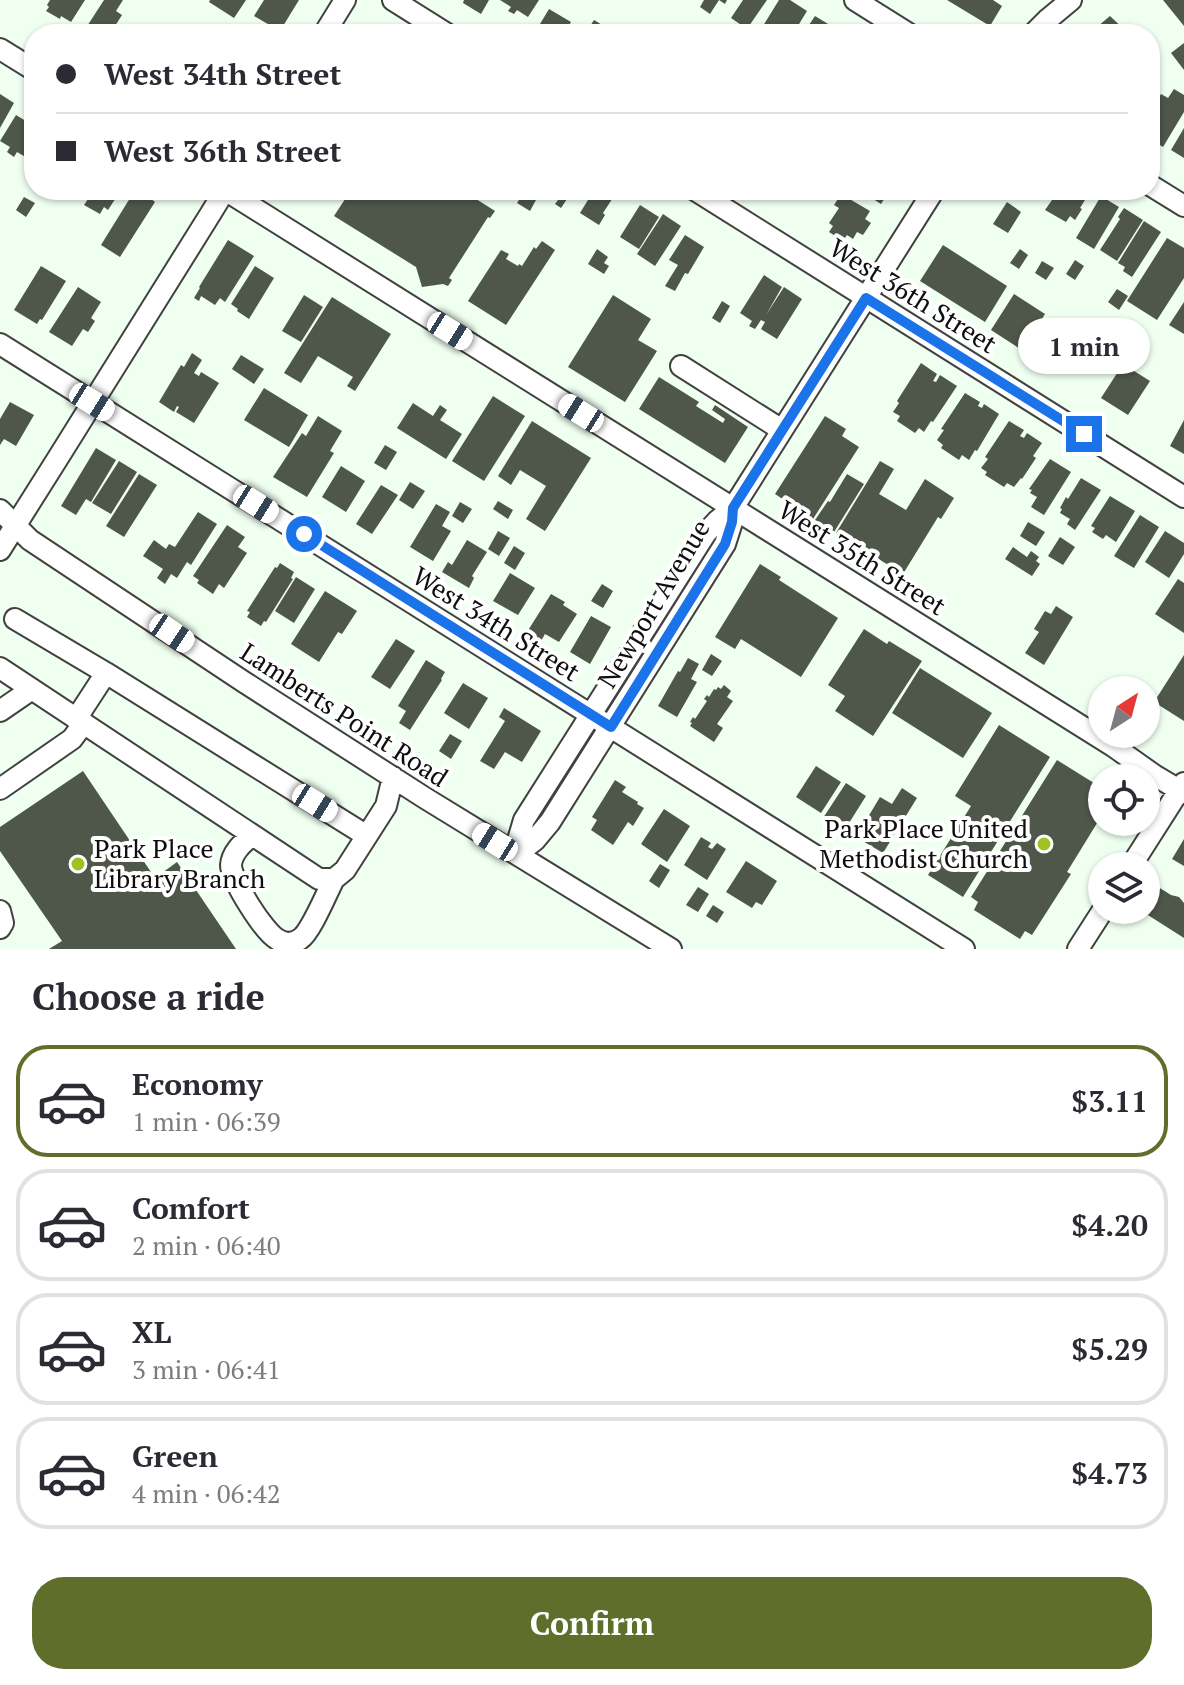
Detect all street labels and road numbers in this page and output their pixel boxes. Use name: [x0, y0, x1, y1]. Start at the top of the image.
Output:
street label: West 36th Street: [823, 230, 1004, 360]
street label: West 35th Street: [772, 492, 953, 622]
street label: Newport Avenue: [589, 513, 717, 694]
street label: West 34th Street: [406, 558, 587, 688]
street label: Lamberts Point Road: [234, 634, 455, 794]

